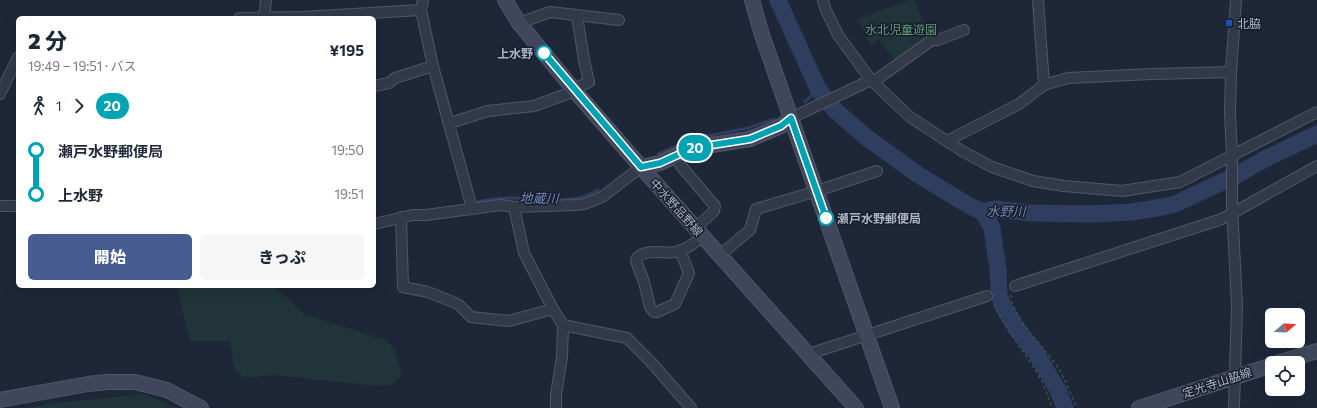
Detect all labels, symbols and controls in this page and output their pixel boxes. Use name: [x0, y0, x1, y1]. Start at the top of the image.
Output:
place label: 北脇: [1237, 16, 1261, 30]
marker: 北脇: [1224, 18, 1234, 28]
park label: 水北児童遊園: [865, 22, 937, 36]
text: 2 分: [28, 27, 67, 54]
text: ¥195: [330, 41, 364, 59]
marker: 上水野: [536, 45, 552, 61]
place label: 上水野: [497, 46, 533, 60]
text: 19:49 – 19:51 · バス: [28, 58, 136, 74]
icon: walk: [28, 95, 50, 117]
icon: forward: [68, 95, 90, 117]
text: 20: [104, 97, 121, 114]
text: 1: [56, 98, 62, 114]
line badge: 20: [677, 135, 713, 161]
text: 20: [686, 139, 704, 156]
text: 瀬戸水野郵便局: [58, 142, 163, 160]
text: 19:50: [332, 142, 364, 158]
street label: 中水野品野線: [648, 176, 706, 238]
text: 上水野: [58, 186, 103, 204]
text: 19:51: [334, 186, 364, 202]
water label: 地蔵川: [519, 190, 561, 206]
water label: 水野川: [986, 203, 1027, 219]
marker: 瀬戸水野郵便局: [818, 210, 834, 226]
place label: 瀬戸水野郵便局: [837, 211, 921, 225]
button: 開始: [28, 234, 192, 280]
button: きっぷ: [200, 234, 364, 280]
north arrow: [1265, 308, 1305, 348]
map controls: [1265, 308, 1305, 396]
button: locate: [1265, 356, 1305, 396]
street label: 定光寺山脇線: [1181, 364, 1253, 400]

